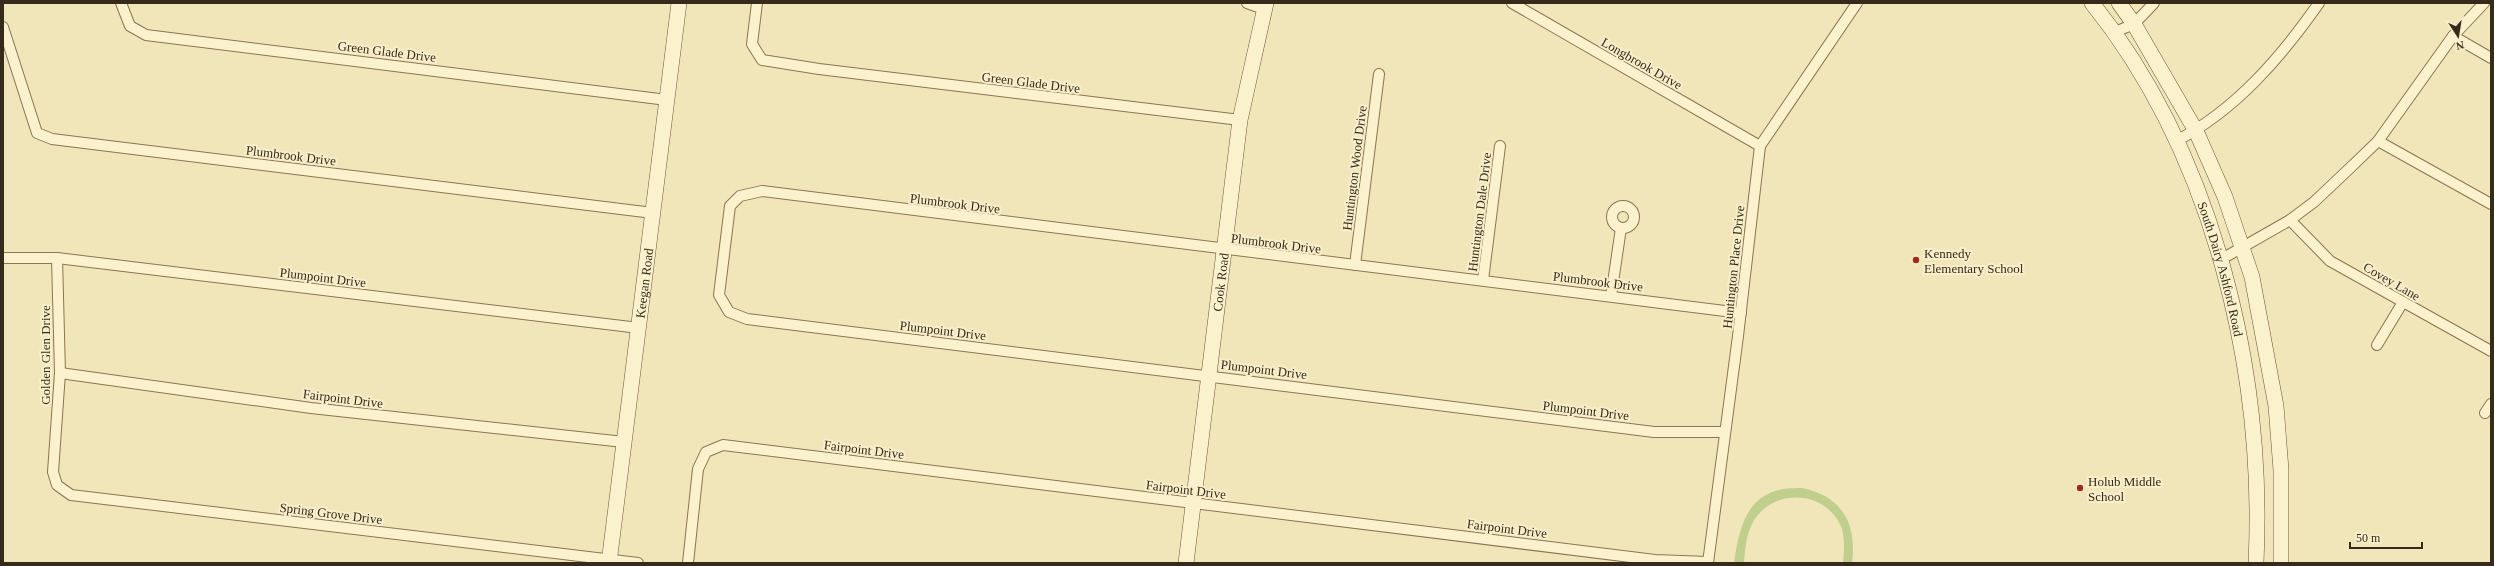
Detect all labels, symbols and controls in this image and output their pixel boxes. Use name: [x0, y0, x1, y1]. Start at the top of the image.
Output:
north arrow: [2438, 16, 2478, 56]
street label: Longbrook Drive: [1599, 34, 1685, 93]
street label: Green Glade Drive: [337, 38, 437, 65]
text: N: [2455, 39, 2465, 52]
street label: Green Glade Drive: [981, 69, 1081, 96]
street label: Huntington Wood Drive: [1339, 104, 1370, 231]
street label: Plumbrook Drive: [245, 143, 337, 168]
street label: Huntington Dale Drive: [1465, 151, 1494, 272]
street label: Plumbrook Drive: [909, 191, 1001, 216]
street label: South Dairy Ashford Road: [2194, 200, 2246, 338]
street label: Huntington Place Drive: [1720, 205, 1747, 329]
street label: Plumbrook Drive: [1230, 231, 1322, 256]
place label: Kennedy Elementary School: [1924, 246, 2024, 276]
street label: Keegan Road: [633, 247, 656, 319]
street label: Cook Road: [1210, 252, 1232, 312]
marker: Kennedy Elementary School: [1911, 255, 1921, 265]
street label: Covey Lane: [2361, 259, 2423, 304]
street label: Plumpoint Drive: [279, 265, 367, 290]
street label: Plumbrook Drive: [1552, 269, 1644, 294]
street label: Golden Glen Drive: [38, 305, 53, 405]
street label: Plumpoint Drive: [899, 318, 987, 343]
street label: Plumpoint Drive: [1220, 357, 1308, 382]
street label: Fairpoint Drive: [302, 386, 384, 411]
street label: Plumpoint Drive: [1542, 398, 1630, 423]
street label: Fairpoint Drive: [823, 437, 905, 462]
place label: Holub Middle School: [2088, 474, 2162, 504]
street label: Fairpoint Drive: [1145, 477, 1227, 502]
marker: Holub Middle School: [2075, 483, 2085, 493]
street label: Spring Grove Drive: [279, 500, 383, 527]
street label: Fairpoint Drive: [1466, 516, 1548, 541]
scale bar: [2350, 524, 2422, 550]
text: 50 m: [2356, 531, 2381, 545]

